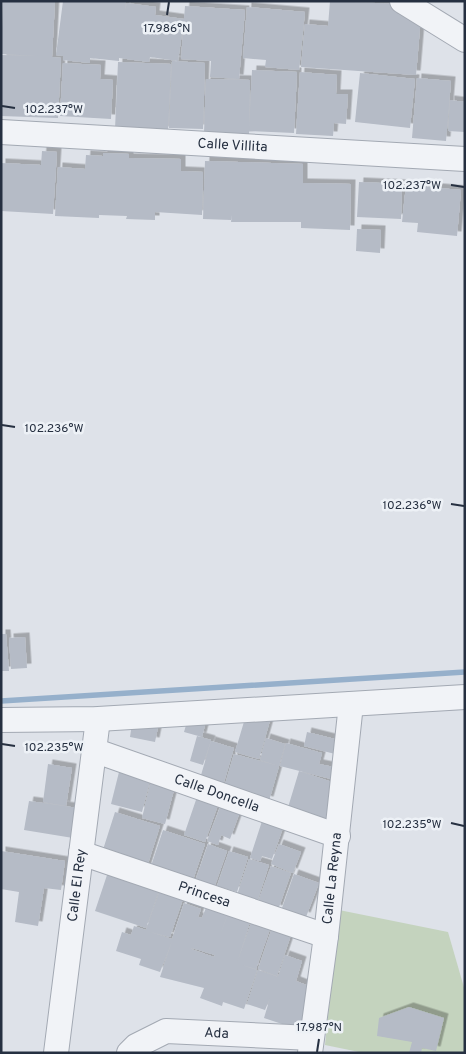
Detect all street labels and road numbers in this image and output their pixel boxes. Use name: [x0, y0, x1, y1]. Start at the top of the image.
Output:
street label: Calle Villita: [197, 135, 268, 156]
street label: Calle Doncella: [172, 771, 262, 816]
street label: Calle La Reyna: [319, 832, 346, 925]
street label: Calle El Rey: [64, 848, 90, 923]
street label: Princesa: [176, 878, 233, 911]
street label: Ada: [204, 1024, 229, 1043]

